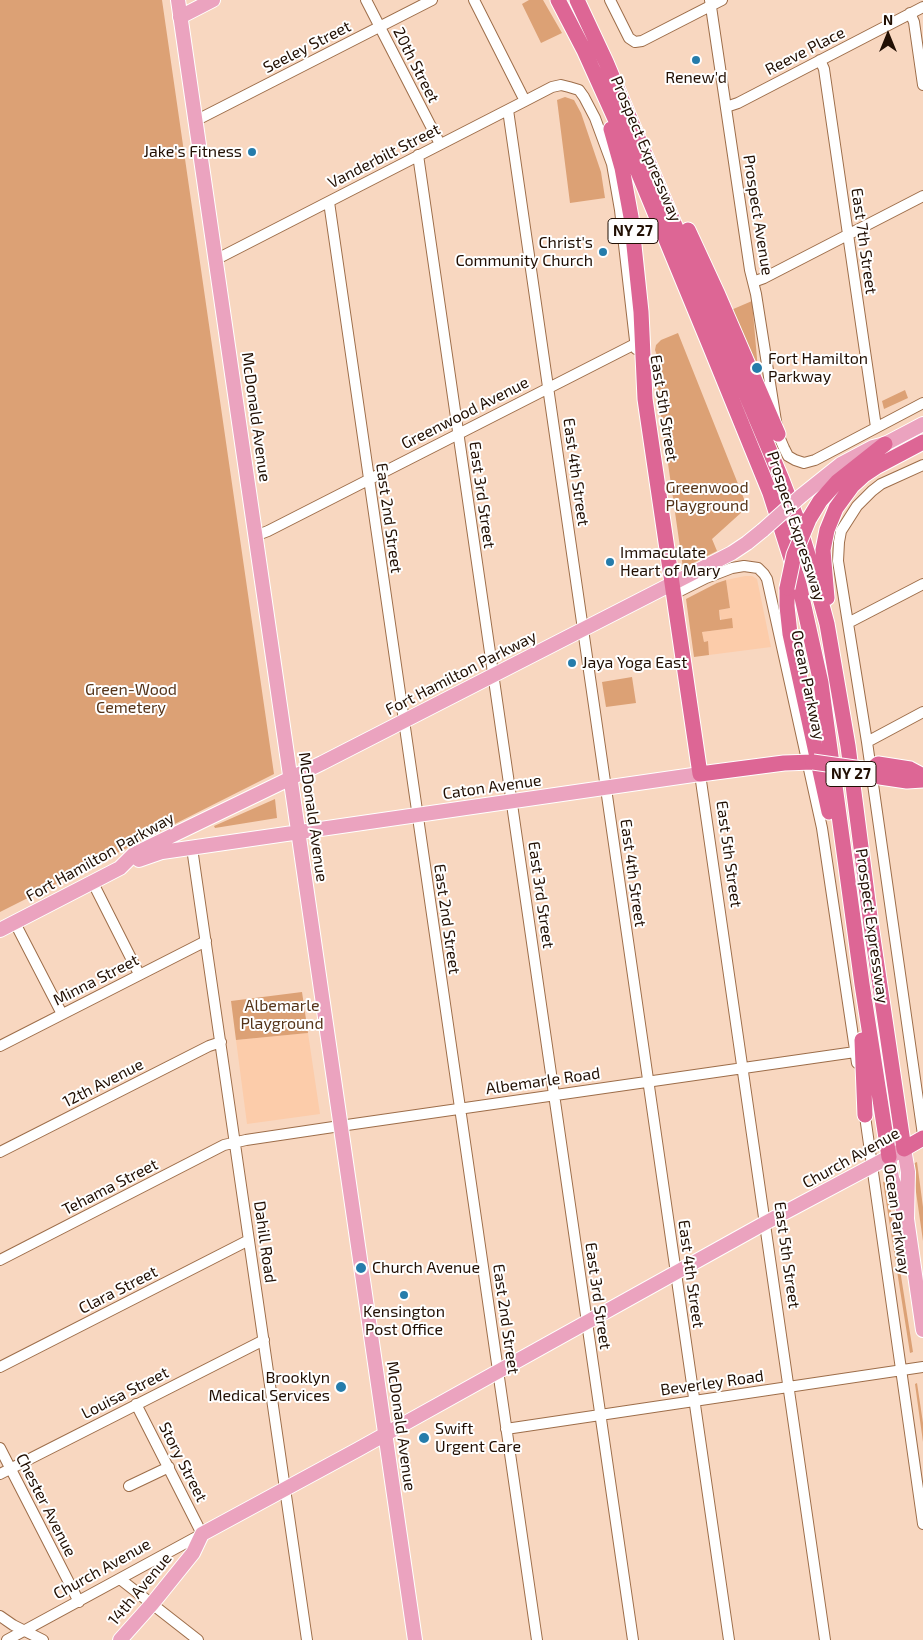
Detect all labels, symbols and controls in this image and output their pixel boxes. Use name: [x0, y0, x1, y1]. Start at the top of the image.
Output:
north arrow: [863, 10, 913, 60]
text: N: [883, 11, 893, 28]
street label: Seeley Street: [260, 17, 354, 77]
street label: Reeve Place: [762, 23, 848, 79]
street label: 20th Street: [389, 24, 443, 106]
marker: Renew'd: [690, 54, 702, 66]
place label: Renew'd: [665, 68, 727, 88]
street label: Prospect Expressway: [607, 73, 685, 225]
street label: Vanderbilt Street: [325, 119, 443, 193]
place label: Jake's Fitness: [144, 142, 242, 162]
marker: Jake's Fitness: [246, 146, 258, 158]
street label: Prospect Avenue: [739, 153, 777, 277]
street label: East 7th Street: [847, 187, 881, 295]
road number: NY 27: [608, 218, 658, 244]
place label: Christ's Community Church: [455, 233, 593, 271]
marker: Christ's Community Church: [597, 246, 609, 258]
place label: Fort Hamilton Parkway: [768, 349, 868, 387]
street label: McDonald Avenue: [237, 351, 275, 483]
street label: East 5th Street: [646, 353, 682, 463]
marker: Fort Hamilton Parkway: [750, 361, 764, 375]
street label: Greenwood Avenue: [398, 373, 532, 453]
street label: East 4th Street: [559, 417, 593, 527]
street label: East 3rd Street: [465, 440, 499, 550]
street label: Prospect Expressway: [763, 449, 829, 603]
street label: East 2nd Street: [372, 462, 406, 574]
park label: Greenwood Playground: [665, 478, 749, 516]
place label: Immaculate Heart of Mary: [620, 543, 721, 581]
marker: Immaculate Heart of Mary: [604, 556, 616, 568]
street label: Fort Hamilton Parkway: [382, 627, 540, 719]
street label: Ocean Parkway: [787, 628, 829, 742]
place label: Jaya Yoga East: [582, 653, 687, 673]
marker: Jaya Yoga East: [566, 657, 578, 669]
park label: Green-Wood Cemetery: [85, 680, 177, 718]
street label: McDonald Avenue: [294, 751, 332, 883]
road number: NY 27: [826, 762, 876, 786]
street label: Caton Avenue: [441, 771, 543, 803]
street label: East 5th Street: [712, 799, 746, 909]
street label: Fort Hamilton Parkway: [22, 808, 178, 906]
street label: East 4th Street: [616, 818, 650, 928]
street label: East 3rd Street: [524, 840, 558, 950]
street label: Prospect Expressway: [852, 847, 892, 1005]
street label: East 2nd Street: [430, 863, 464, 975]
street label: Minna Street: [50, 950, 142, 1010]
park label: Albemarle Playground: [240, 996, 324, 1034]
street label: 12th Avenue: [59, 1054, 147, 1112]
street label: Albemarle Road: [485, 1063, 601, 1099]
street label: Church Avenue: [799, 1123, 903, 1193]
street label: Tehama Street: [59, 1155, 161, 1219]
street label: Ocean Parkway: [880, 1162, 914, 1276]
street label: Dahill Road: [250, 1200, 280, 1284]
street label: East 5th Street: [770, 1200, 804, 1310]
street label: East 4th Street: [674, 1219, 708, 1329]
street label: East 3rd Street: [581, 1241, 615, 1351]
place label: Church Avenue: [372, 1258, 480, 1278]
marker: Church Avenue: [354, 1261, 368, 1275]
street label: Clara Street: [75, 1262, 161, 1318]
street label: East 2nd Street: [489, 1263, 523, 1375]
marker: Kensington Post Office: [398, 1289, 410, 1301]
place label: Kensington Post Office: [363, 1302, 445, 1340]
street label: McDonald Avenue: [382, 1360, 420, 1492]
street label: Louisa Street: [78, 1363, 172, 1423]
street label: Beverley Road: [659, 1366, 765, 1400]
place label: Brooklyn Medical Services: [208, 1368, 330, 1406]
marker: Brooklyn Medical Services: [334, 1380, 348, 1394]
street label: Story Street: [155, 1419, 211, 1505]
place label: Swift Urgent Care: [435, 1419, 521, 1457]
marker: Swift Urgent Care: [417, 1431, 431, 1445]
street label: Chester Avenue: [12, 1450, 80, 1560]
street label: Church Avenue: [50, 1534, 154, 1604]
street label: 14th Avenue: [104, 1549, 176, 1629]

